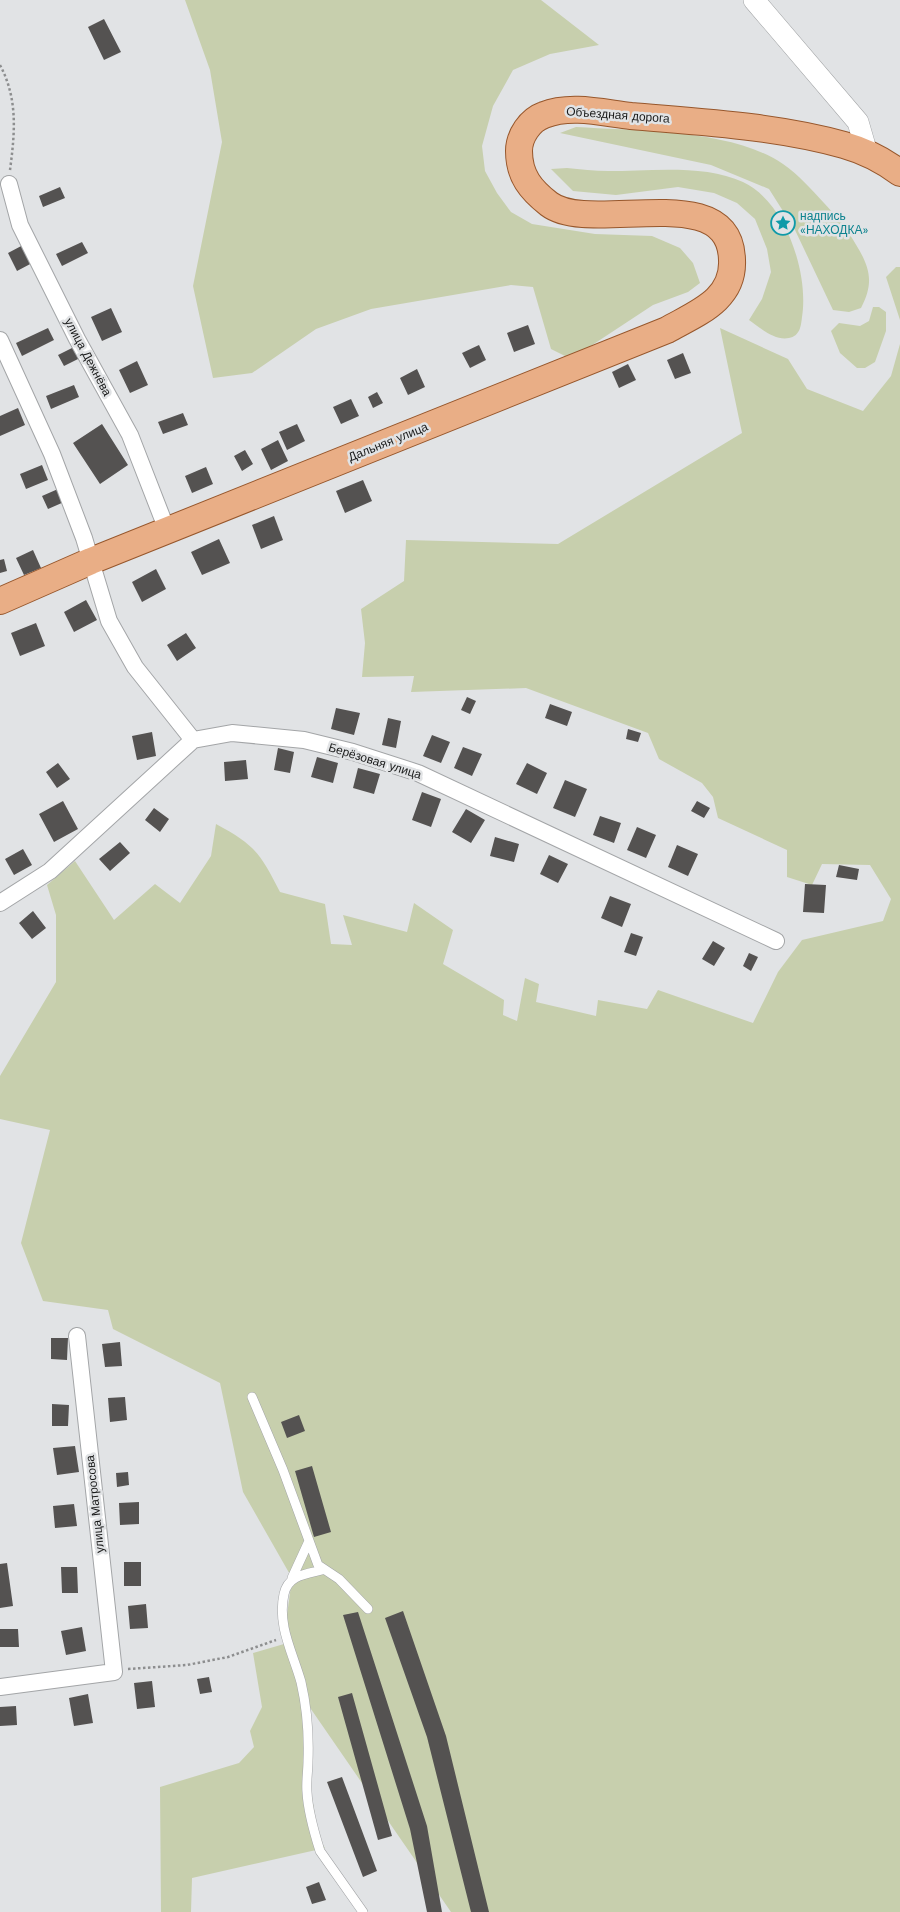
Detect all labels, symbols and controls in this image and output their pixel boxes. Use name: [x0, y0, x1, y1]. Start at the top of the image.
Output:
street label: Объездная дорога: [566, 104, 671, 126]
place label: надпись «НАХОДКА»: [800, 209, 868, 237]
place icon: надпись «НАХОДКА»: [770, 210, 796, 236]
street label: улица Дежнёва: [62, 316, 115, 399]
street label: Дальняя улица: [346, 420, 430, 464]
street label: Берёзовая улица: [327, 740, 423, 782]
street label: улица Матросова: [83, 1454, 107, 1554]

